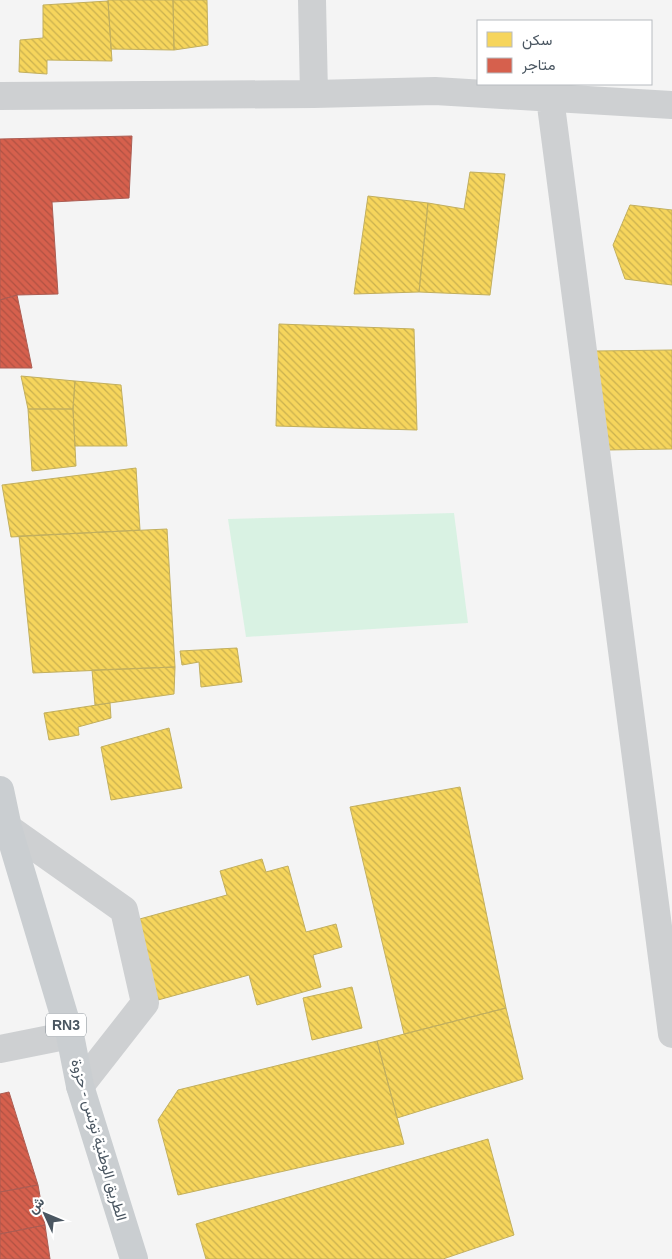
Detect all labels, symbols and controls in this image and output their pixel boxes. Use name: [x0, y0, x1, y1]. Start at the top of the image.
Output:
legend: [477, 20, 652, 85]
text: سكن: [522, 31, 552, 50]
text: متاجر: [521, 56, 556, 74]
road number: RN3: [46, 1014, 86, 1036]
street label: الطريق الوطنية تونس - حزوة: [66, 1057, 131, 1223]
north arrow: [20, 1189, 70, 1239]
text: ش: [24, 1193, 48, 1217]

